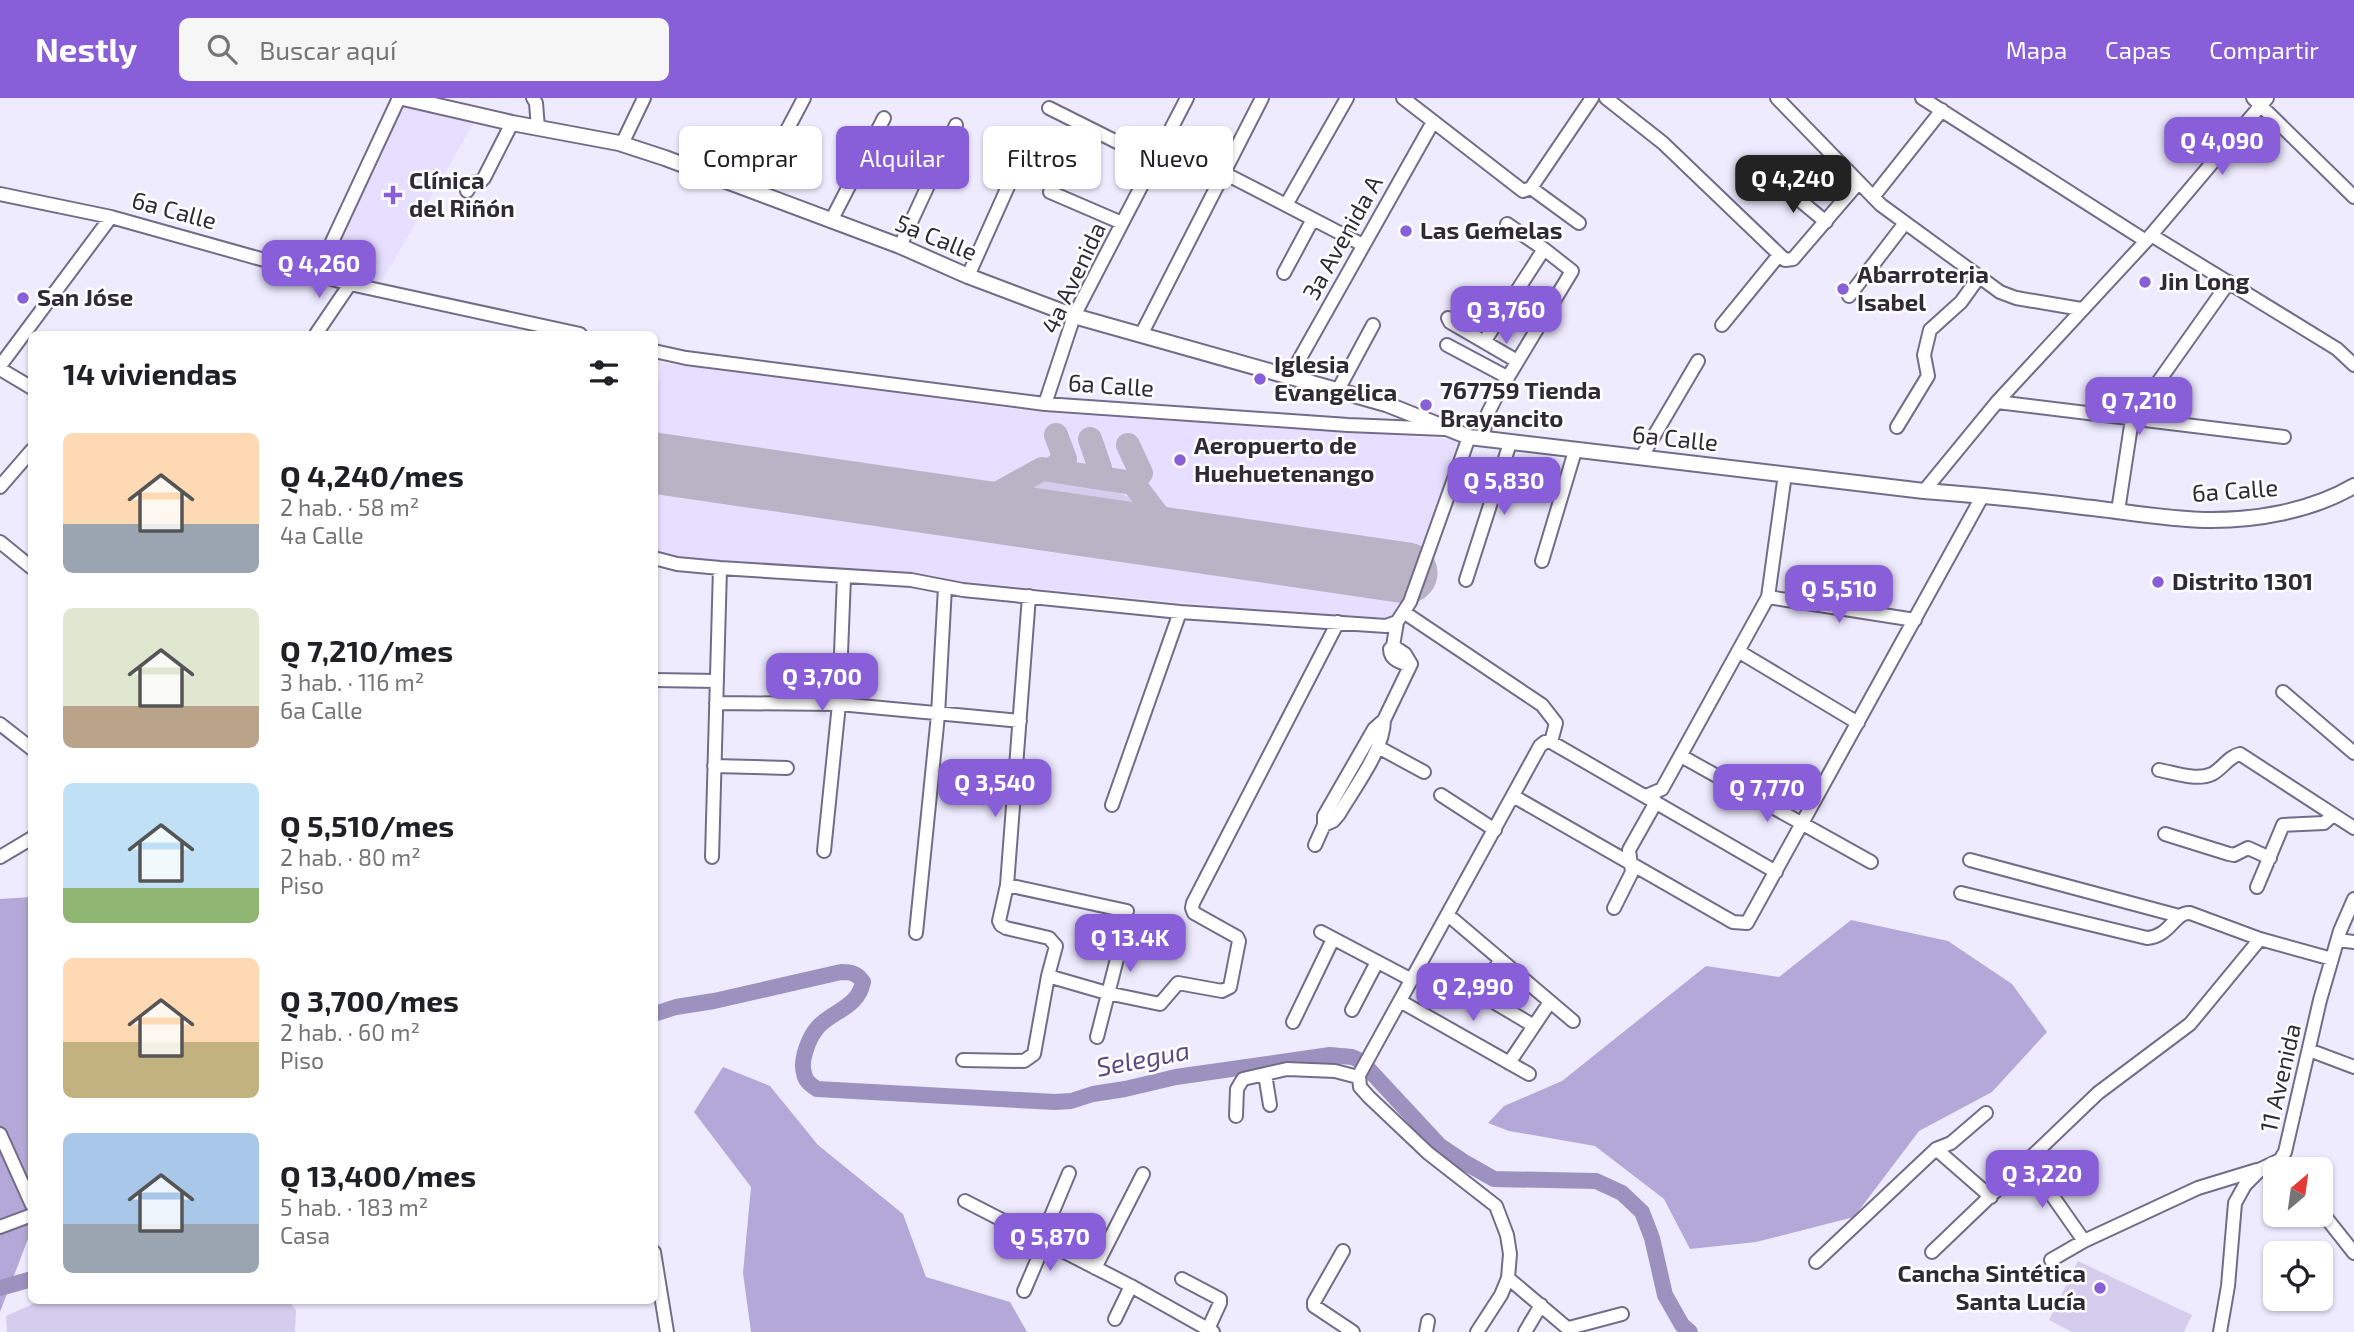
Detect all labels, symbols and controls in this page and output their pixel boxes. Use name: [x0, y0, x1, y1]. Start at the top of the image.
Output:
search box: [179, 18, 669, 81]
text: Nestly: [35, 29, 137, 69]
icon: search: [203, 30, 241, 68]
text: Buscar aquí: [259, 34, 396, 65]
text: Mapa: [2006, 35, 2067, 64]
text: Capas: [2105, 35, 2171, 64]
text: Compartir: [2209, 35, 2319, 64]
pin: Q 4,090: [2157, 118, 2287, 177]
chip: Comprar: [679, 126, 822, 189]
chip: Alquilar: [836, 126, 969, 189]
chip: Filtros: [983, 126, 1101, 189]
chip: Nuevo: [1115, 126, 1233, 189]
text: Q 4,090: [2180, 126, 2264, 154]
pin: Q 4,240: [1728, 156, 1858, 215]
text: Q 4,240: [1751, 164, 1835, 192]
place label: Clínica del Riñón: [409, 165, 515, 222]
street label: 3a Avenida A: [1296, 170, 1388, 305]
street label: 6a Calle: [129, 184, 220, 235]
marker: Clínica del Riñón: [383, 185, 403, 205]
street label: 5a Calle: [892, 207, 982, 266]
place label: Las Gemelas: [1420, 215, 1563, 244]
street label: 4a Avenida: [1034, 217, 1111, 338]
marker: Las Gemelas: [1398, 223, 1414, 239]
pin: Q 4,260: [254, 240, 384, 300]
text: Q 4,260: [278, 249, 360, 277]
place label: Abarroteria Isabel: [1857, 259, 1989, 316]
place label: Jin Long: [2159, 266, 2250, 295]
marker: Jin Long: [2137, 274, 2153, 290]
marker: Abarroteria Isabel: [1835, 281, 1851, 297]
place label: San Jóse: [37, 282, 133, 311]
pin: Q 3,760: [1441, 286, 1571, 346]
marker: San Jóse: [15, 290, 31, 306]
text: Q 3,760: [1467, 295, 1545, 323]
place label: Iglesia Evangelica: [1274, 349, 1397, 406]
icon: filters: [585, 354, 623, 392]
text: 14 viviendas: [63, 355, 237, 391]
street label: 6a Calle: [1067, 367, 1155, 402]
marker: Iglesia Evangelica: [1252, 371, 1268, 387]
place label: 767759 Tienda Brayancito: [1440, 375, 1601, 432]
pin: Q 7,210: [2074, 378, 2204, 437]
text: Q 7,210: [2101, 386, 2177, 414]
marker: 767759 Tienda Brayancito: [1418, 397, 1434, 413]
street label: 6a Calle: [1631, 419, 1720, 456]
place label: Aeropuerto de Huehuetenango: [1194, 430, 1374, 487]
marker: Aeropuerto de Huehuetenango: [1172, 452, 1188, 468]
text: Q 4,240/mes: [280, 457, 464, 493]
pin: Q 5,830: [1439, 458, 1569, 517]
icon: home: [119, 461, 203, 545]
text: Q 5,830: [1464, 466, 1544, 494]
street label: 6a Calle: [2191, 472, 2279, 507]
text: 2 hab. · 58 m²: [280, 493, 419, 521]
text: 4a Calle: [280, 521, 364, 549]
pin: Q 5,510: [1774, 566, 1904, 625]
place label: Distrito 1301: [2172, 566, 2313, 595]
text: Q 5,510: [1801, 574, 1877, 602]
marker: Distrito 1301: [2150, 574, 2166, 590]
text: Q 7,210/mes: [280, 632, 453, 668]
icon: home: [119, 636, 203, 720]
pin: Q 3,700: [757, 654, 887, 713]
text: Q 3,700: [782, 662, 862, 690]
text: 3 hab. · 116 m²: [280, 668, 424, 696]
text: 6a Calle: [280, 696, 363, 724]
pin: Q 3,540: [930, 760, 1060, 819]
pin: Q 7,770: [1702, 764, 1832, 824]
text: Q 3,540: [954, 768, 1036, 796]
text: Q 7,770: [1729, 773, 1805, 801]
text: Q 5,510/mes: [280, 807, 454, 843]
icon: home: [119, 811, 203, 895]
text: 2 hab. · 80 m²: [280, 843, 421, 871]
text: Piso: [280, 871, 324, 899]
pin: Q 13.4K: [1065, 914, 1195, 974]
text: Q 13.4K: [1091, 923, 1169, 951]
pin: Q 2,990: [1408, 964, 1538, 1023]
text: Q 2,990: [1432, 972, 1514, 1000]
text: Q 3,700/mes: [280, 982, 459, 1018]
icon: home: [119, 986, 203, 1070]
text: 2 hab. · 60 m²: [280, 1018, 420, 1046]
street label: 11 Avenida: [2253, 1021, 2306, 1135]
water label: Selegua: [1093, 1033, 1192, 1082]
text: Piso: [280, 1046, 324, 1074]
pin: Q 3,220: [1977, 1150, 2107, 1210]
text: Q 13,400/mes: [280, 1157, 476, 1193]
north arrow: [2263, 1157, 2333, 1227]
map controls: [2263, 1157, 2333, 1311]
text: Q 3,220: [2002, 1159, 2082, 1187]
icon: home: [119, 1161, 203, 1245]
text: 5 hab. · 183 m²: [280, 1193, 428, 1221]
pin: Q 5,870: [985, 1214, 1115, 1273]
text: Casa: [280, 1221, 330, 1249]
text: Q 5,870: [1010, 1222, 1090, 1250]
button: locate: [2263, 1241, 2333, 1311]
place label: Cancha Sintética Santa Lucía: [1897, 1258, 2086, 1315]
marker: Cancha Sintética Santa Lucía: [2092, 1280, 2108, 1296]

